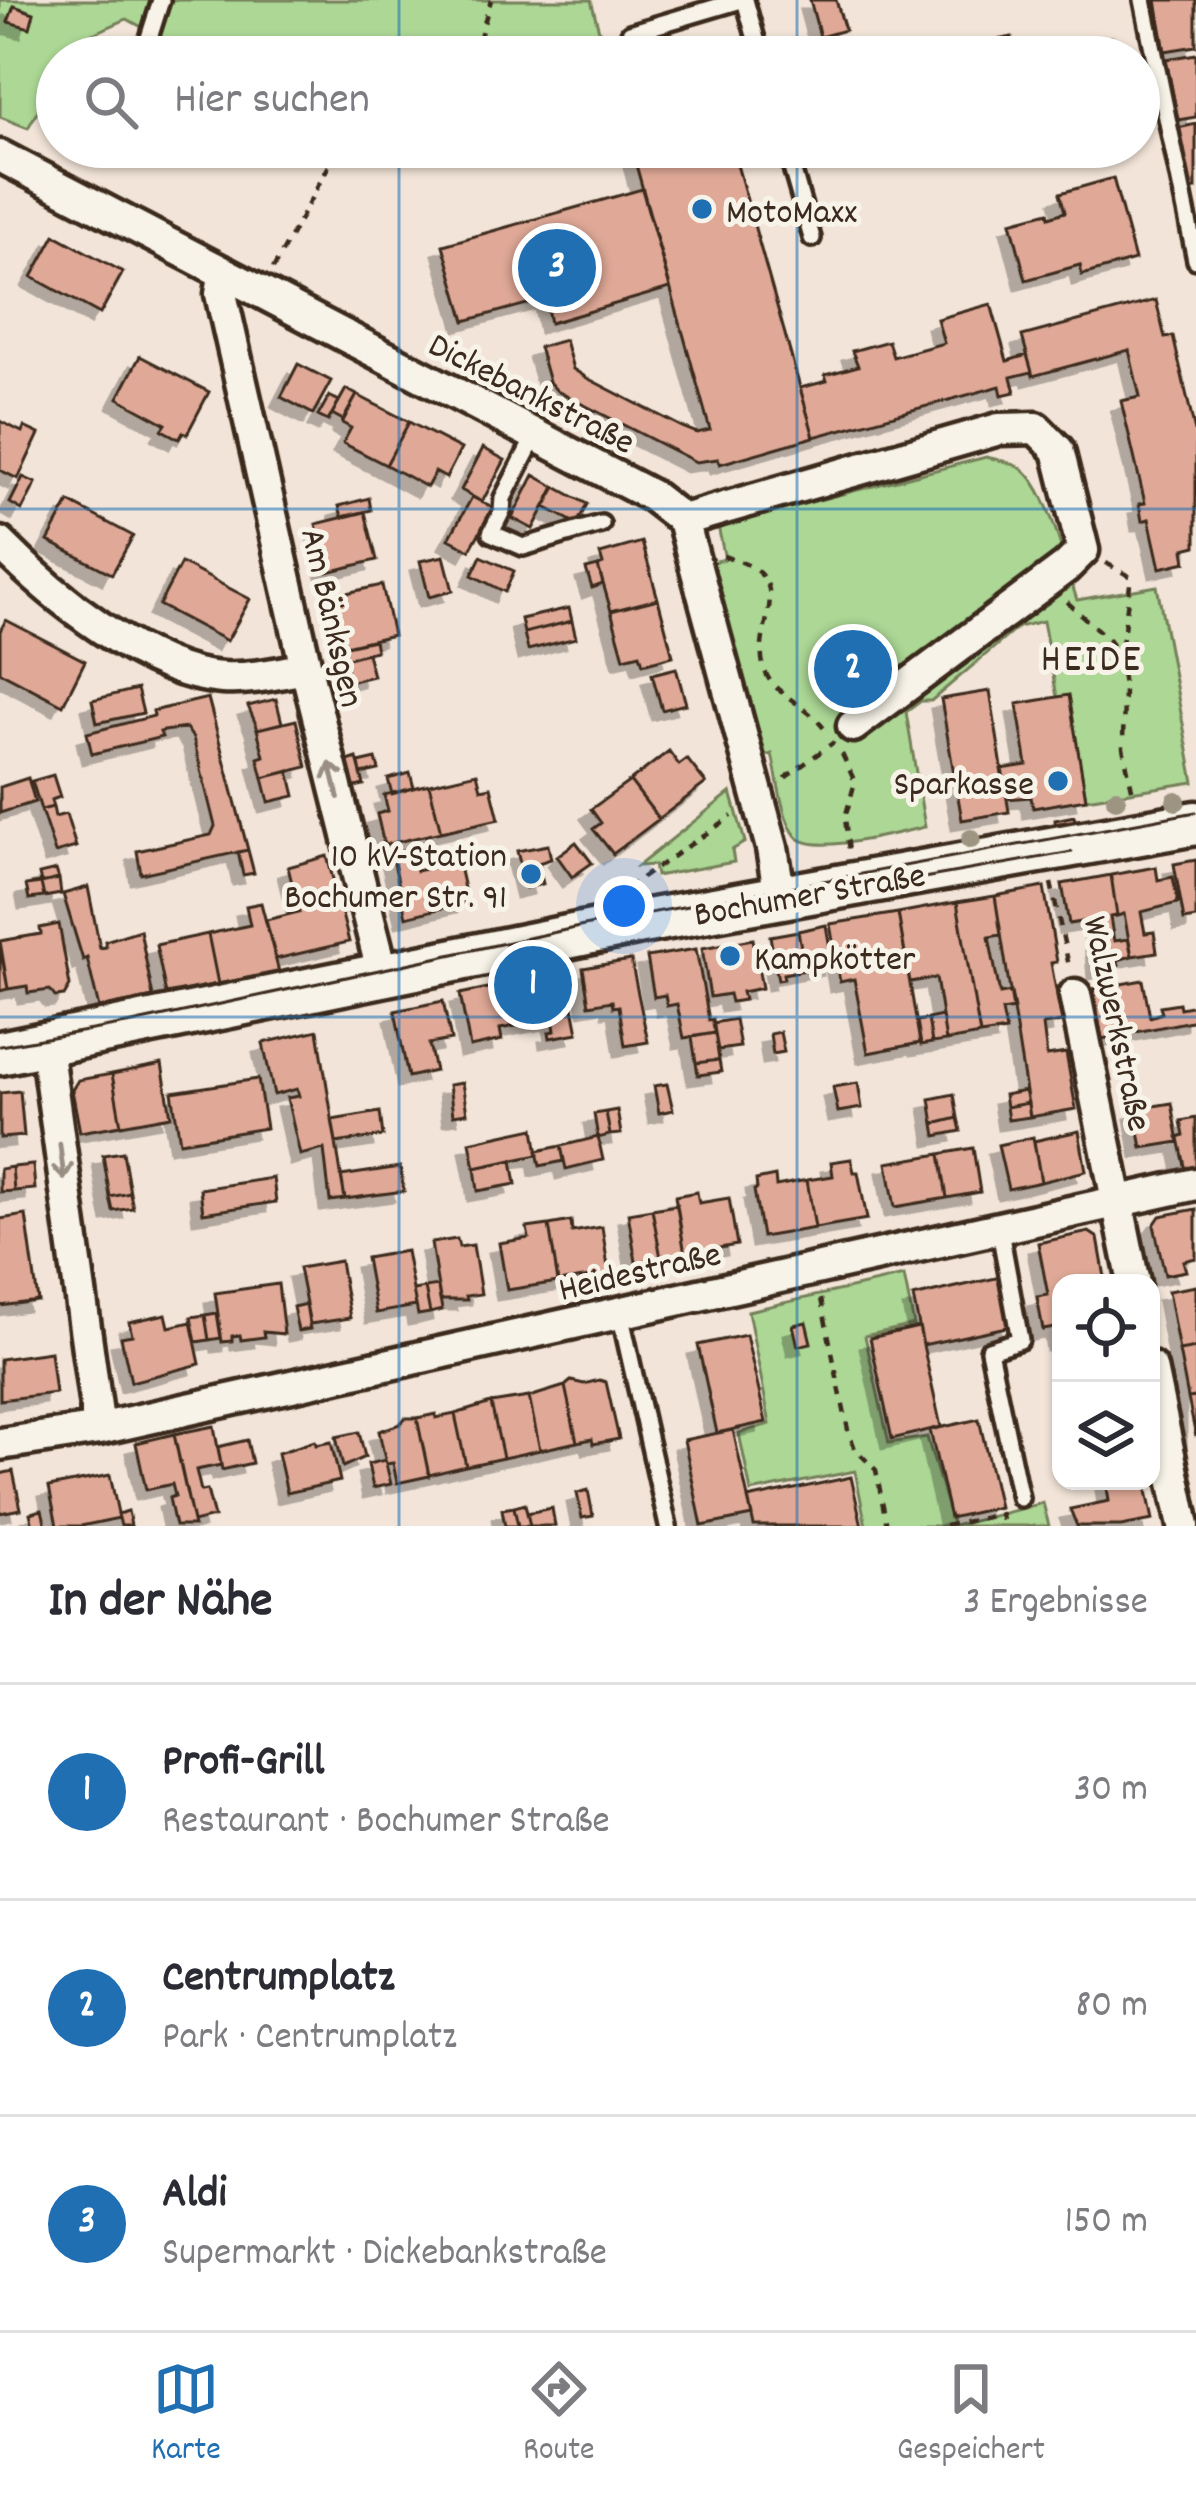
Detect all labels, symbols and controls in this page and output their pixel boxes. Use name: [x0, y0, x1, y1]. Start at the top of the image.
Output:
search box: [36, 36, 1160, 168]
icon: search: [78, 69, 144, 135]
text: Hier suchen: [174, 70, 370, 134]
place label: MotoMaxx: [726, 189, 857, 241]
marker: MotoMaxx: [689, 196, 715, 222]
pin: 3: [518, 223, 596, 313]
street label: Dickebankstraße: [418, 322, 643, 471]
street label: Am Bänksgen: [283, 524, 375, 713]
pin: 2: [814, 624, 892, 714]
district label: HEIDE: [1041, 635, 1143, 690]
place label: Sparkasse: [893, 761, 1034, 813]
one-way arrow: [322, 762, 344, 800]
marker: Sparkasse: [1045, 768, 1071, 794]
place label: 10 kV-Station Bochumer Str. 91: [284, 833, 507, 926]
street label: Bochumer Straße: [690, 852, 930, 944]
marker: 10 kV-Station Bochumer Str. 91: [518, 861, 544, 887]
your location: [594, 876, 654, 936]
street label: Walzwerkstraße: [1066, 912, 1162, 1137]
place label: Kampkötter: [754, 936, 916, 988]
pin: 1: [494, 940, 572, 1030]
marker: Kampkötter: [717, 943, 743, 969]
one-way arrow: [52, 1142, 74, 1181]
street label: Heidestraße: [554, 1231, 727, 1319]
map controls: [1052, 1274, 1160, 1490]
button: locate: [1052, 1274, 1160, 1382]
button: layers: [1052, 1382, 1160, 1490]
text: In der Nähe: [48, 1568, 272, 1640]
text: 3 Ergebnisse: [963, 1577, 1148, 1632]
text: Profi-Grill: [162, 1732, 324, 1796]
text: 1: [83, 1764, 91, 1819]
text: 30 m: [1074, 1764, 1148, 1819]
text: Restaurant · Bochumer Straße: [162, 1796, 610, 1851]
text: Centrumplatz: [162, 1948, 395, 2012]
text: 2: [78, 1980, 96, 2035]
text: 80 m: [1075, 1980, 1148, 2035]
text: Park · Centrumplatz: [162, 2012, 457, 2067]
text: Aldi: [162, 2164, 227, 2228]
text: 3: [78, 2196, 96, 2251]
text: 150 m: [1064, 2196, 1148, 2251]
text: Supermarkt · Dickebankstraße: [162, 2228, 607, 2283]
tab: Karte: [151, 2356, 221, 2475]
tab: Route: [523, 2356, 595, 2475]
tab: Gespeichert: [897, 2356, 1045, 2475]

